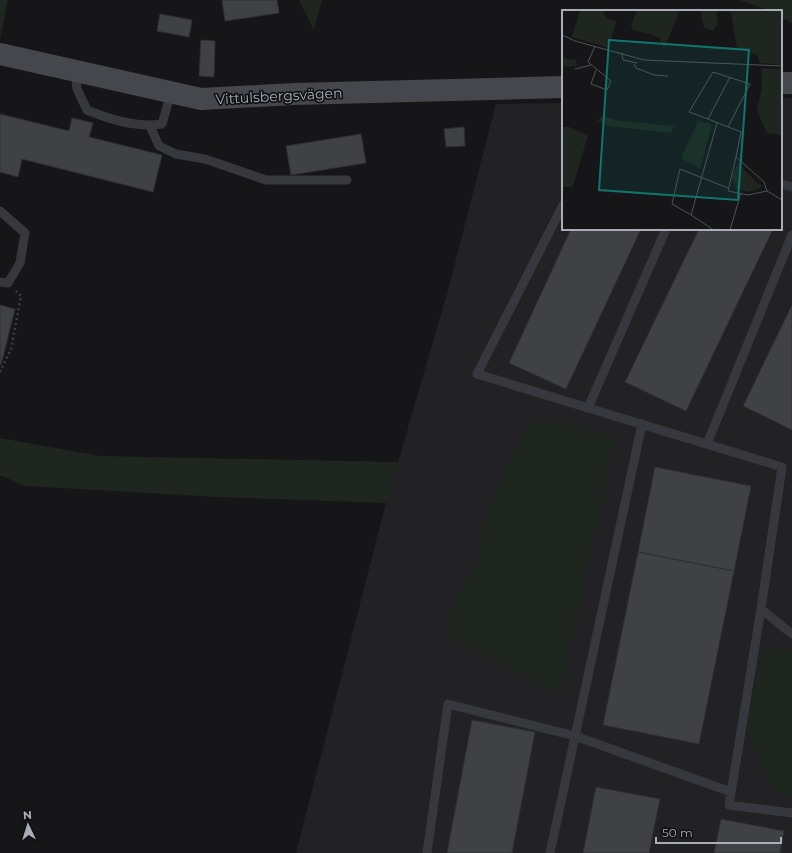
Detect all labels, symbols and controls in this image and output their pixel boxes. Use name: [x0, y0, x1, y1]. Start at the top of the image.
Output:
inset map: [562, 10, 782, 230]
street label: Vittulsbergsvägen: [215, 84, 343, 108]
north arrow: [8, 805, 48, 845]
text: N: [22, 808, 32, 822]
scale bar: [656, 819, 781, 845]
text: 50 m: [662, 825, 693, 840]

